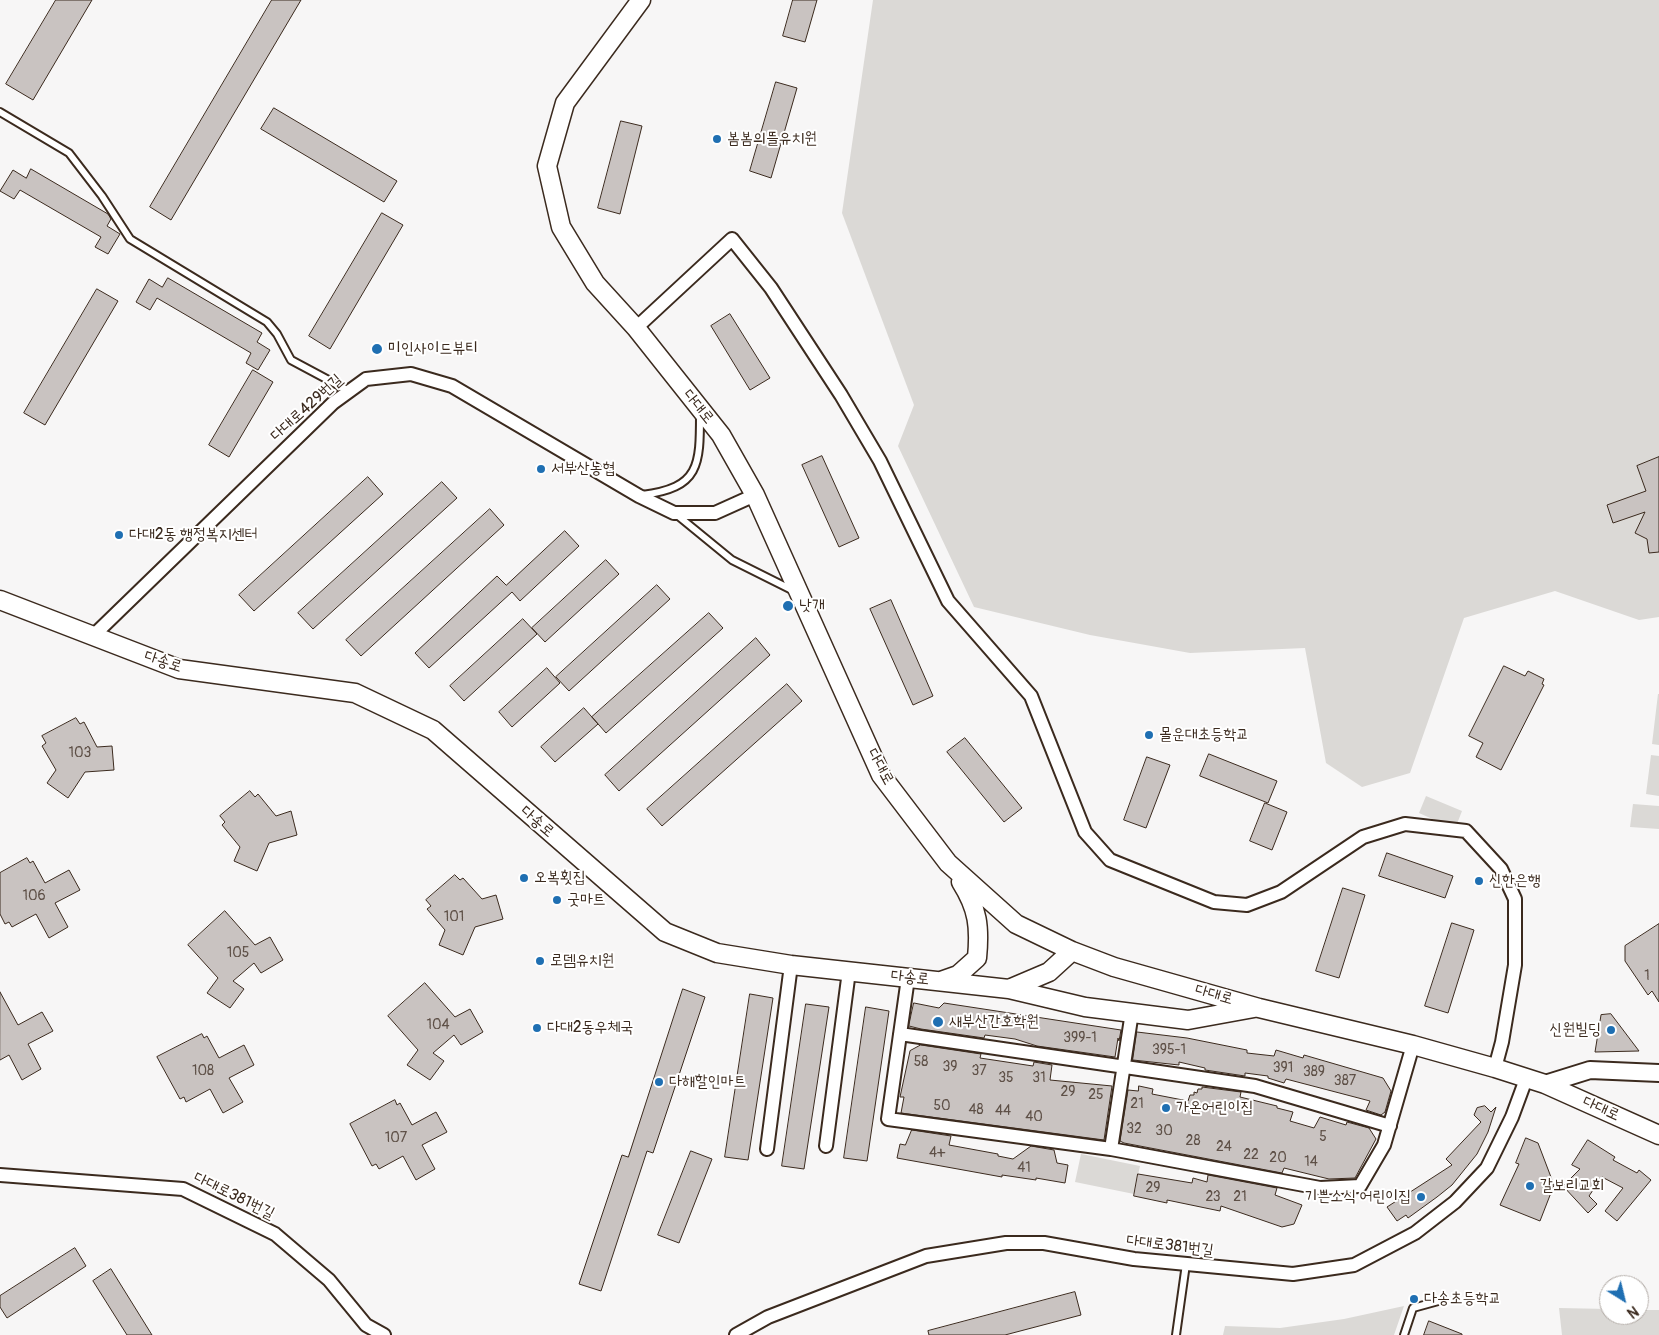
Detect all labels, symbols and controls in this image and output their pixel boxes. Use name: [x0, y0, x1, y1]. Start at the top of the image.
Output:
place label: 봄봄의뜰유치원: [727, 129, 817, 149]
marker: 봄봄의뜰유치원: [711, 133, 723, 145]
place label: 미인사이드뷰티: [388, 339, 478, 359]
marker: 미인사이드뷰티: [370, 342, 384, 356]
street label: 다대로429번길: [267, 370, 347, 446]
street label: 다대로: [678, 386, 718, 428]
place label: 서부산농협: [551, 459, 615, 479]
marker: 서부산농협: [535, 463, 547, 475]
place label: 다대2동 행정복지센터: [129, 525, 257, 545]
marker: 다대2동 행정복지센터: [113, 529, 125, 541]
place label: 낫개: [799, 596, 825, 616]
marker: 낫개: [781, 599, 795, 613]
street label: 다송로: [142, 647, 184, 677]
place label: 몰운대초등학교: [1159, 725, 1249, 745]
marker: 몰운대초등학교: [1143, 729, 1155, 741]
house number: 103: [69, 745, 91, 761]
street label: 다대로: [862, 745, 898, 789]
street label: 다송로: [516, 802, 558, 842]
place label: 오복횟집: [534, 868, 586, 888]
place label: 신한은행: [1489, 871, 1540, 891]
marker: 오복횟집: [518, 872, 530, 884]
marker: 신한은행: [1473, 875, 1485, 887]
house number: 106: [22, 888, 46, 904]
place label: 굿마트: [567, 890, 606, 910]
marker: 굿마트: [551, 894, 563, 906]
house number: 101: [444, 909, 464, 925]
house number: 105: [227, 945, 249, 961]
place label: 로뎀유치원: [550, 951, 614, 971]
marker: 로뎀유치원: [534, 955, 546, 967]
street label: 다송로: [890, 966, 930, 990]
house number: 1: [1644, 968, 1650, 984]
street label: 다대로: [1193, 980, 1235, 1010]
place label: 새부산간호학원: [949, 1012, 1039, 1032]
marker: 새부산간호학원: [931, 1015, 945, 1029]
house number: 104: [426, 1017, 450, 1033]
place label: 다대2동우체국: [547, 1018, 633, 1038]
place label: 신원빌딩: [1550, 1020, 1601, 1040]
marker: 다대2동우체국: [531, 1022, 543, 1034]
marker: 신원빌딩: [1605, 1024, 1617, 1036]
house number: 399-1: [1063, 1030, 1097, 1046]
house number: 395-1: [1152, 1042, 1186, 1058]
house number: 58: [914, 1054, 928, 1070]
house number: 39: [942, 1059, 958, 1075]
house number: 391: [1273, 1060, 1293, 1076]
house number: 108: [192, 1063, 214, 1079]
house number: 37: [971, 1063, 987, 1079]
house number: 389: [1303, 1064, 1325, 1080]
house number: 35: [998, 1070, 1014, 1086]
house number: 31: [1032, 1070, 1046, 1086]
place label: 다해할인마트: [669, 1072, 746, 1092]
house number: 387: [1334, 1073, 1356, 1089]
marker: 다해할인마트: [653, 1076, 665, 1088]
house number: 29: [1060, 1084, 1076, 1100]
house number: 25: [1088, 1087, 1104, 1103]
street label: 다대로: [1579, 1092, 1623, 1126]
house number: 21: [1130, 1096, 1144, 1112]
house number: 50: [933, 1098, 951, 1114]
place label: 가온어린이집: [1176, 1098, 1253, 1118]
house number: 48: [968, 1102, 984, 1118]
marker: 가온어린이집: [1160, 1102, 1172, 1114]
house number: 44: [995, 1103, 1011, 1119]
house number: 40: [1025, 1109, 1043, 1125]
house number: 32: [1126, 1121, 1142, 1137]
house number: 30: [1155, 1123, 1173, 1139]
house number: 5: [1319, 1129, 1327, 1145]
house number: 107: [385, 1130, 407, 1146]
house number: 28: [1186, 1133, 1200, 1149]
house number: 24: [1216, 1139, 1232, 1155]
house number: 4+: [929, 1145, 945, 1161]
house number: 22: [1243, 1147, 1259, 1163]
house number: 20: [1269, 1150, 1287, 1166]
house number: 14: [1304, 1154, 1318, 1170]
house number: 41: [1017, 1160, 1031, 1176]
street label: 다대로381번길: [190, 1168, 278, 1224]
place label: 갈보리교회: [1540, 1176, 1604, 1196]
house number: 29: [1145, 1180, 1161, 1196]
marker: 갈보리교회: [1524, 1180, 1536, 1192]
place label: 기쁜소식 어린이집: [1305, 1187, 1411, 1207]
house number: 23: [1205, 1189, 1221, 1205]
house number: 21: [1233, 1189, 1247, 1205]
marker: 기쁜소식 어린이집: [1415, 1191, 1427, 1203]
street label: 다대로381번길: [1125, 1231, 1215, 1261]
north arrow: [1599, 1275, 1649, 1325]
place label: 다송초등학교: [1424, 1289, 1501, 1309]
marker: 다송초등학교: [1408, 1293, 1420, 1305]
text: N: [1624, 1302, 1641, 1321]

